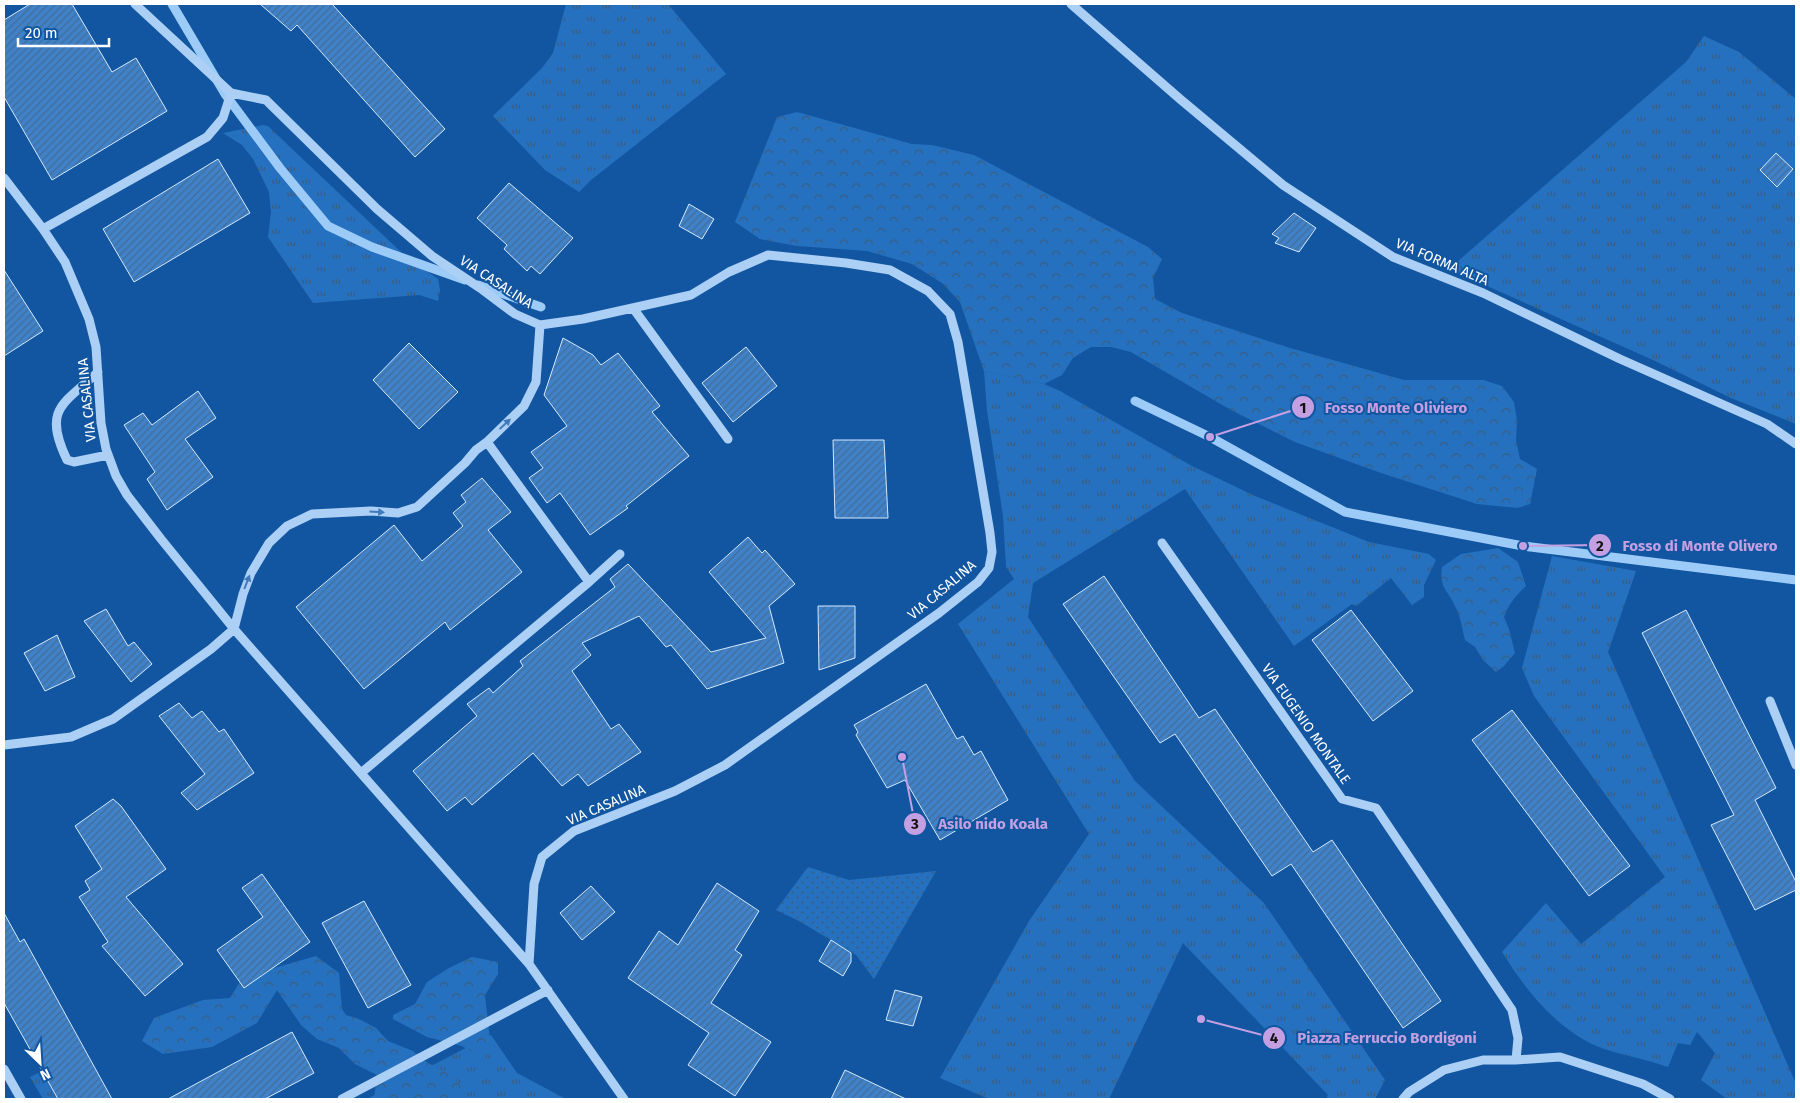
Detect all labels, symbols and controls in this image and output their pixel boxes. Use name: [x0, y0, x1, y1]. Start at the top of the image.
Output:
scale bar: [18, 15, 109, 47]
text: 20 m: [25, 24, 58, 42]
street label: VIA FORMA ALTA: [1393, 235, 1491, 289]
street label: VIA CASALINA: [456, 252, 536, 312]
street label: VIA CASALINA: [74, 357, 100, 443]
callout: Fosso Monte Oliviero: [1290, 392, 1477, 422]
text: 1: [1300, 399, 1306, 417]
text: Fosso Monte Oliviero: [1325, 399, 1467, 417]
one-way arrow: [499, 418, 511, 430]
one-way arrow: [369, 508, 385, 516]
callout: Fosso di Monte Olivero: [1587, 530, 1787, 560]
text: 2: [1596, 537, 1604, 555]
text: Fosso di Monte Olivero: [1623, 537, 1778, 555]
street label: VIA CASALINA: [904, 557, 980, 623]
one-way arrow: [243, 574, 251, 589]
street label: VIA EUGENIO MONTALE: [1258, 661, 1354, 787]
street label: VIA CASALINA: [564, 781, 648, 829]
callout: Asilo nido Koala: [903, 809, 1057, 839]
text: 3: [910, 815, 919, 833]
text: Asilo nido Koala: [937, 815, 1048, 833]
callout: Piazza Ferruccio Bordigoni: [1262, 1023, 1486, 1053]
text: 4: [1270, 1029, 1279, 1047]
text: Piazza Ferruccio Bordigoni: [1297, 1029, 1477, 1047]
north arrow: [15, 1038, 65, 1088]
text: N: [37, 1065, 53, 1084]

